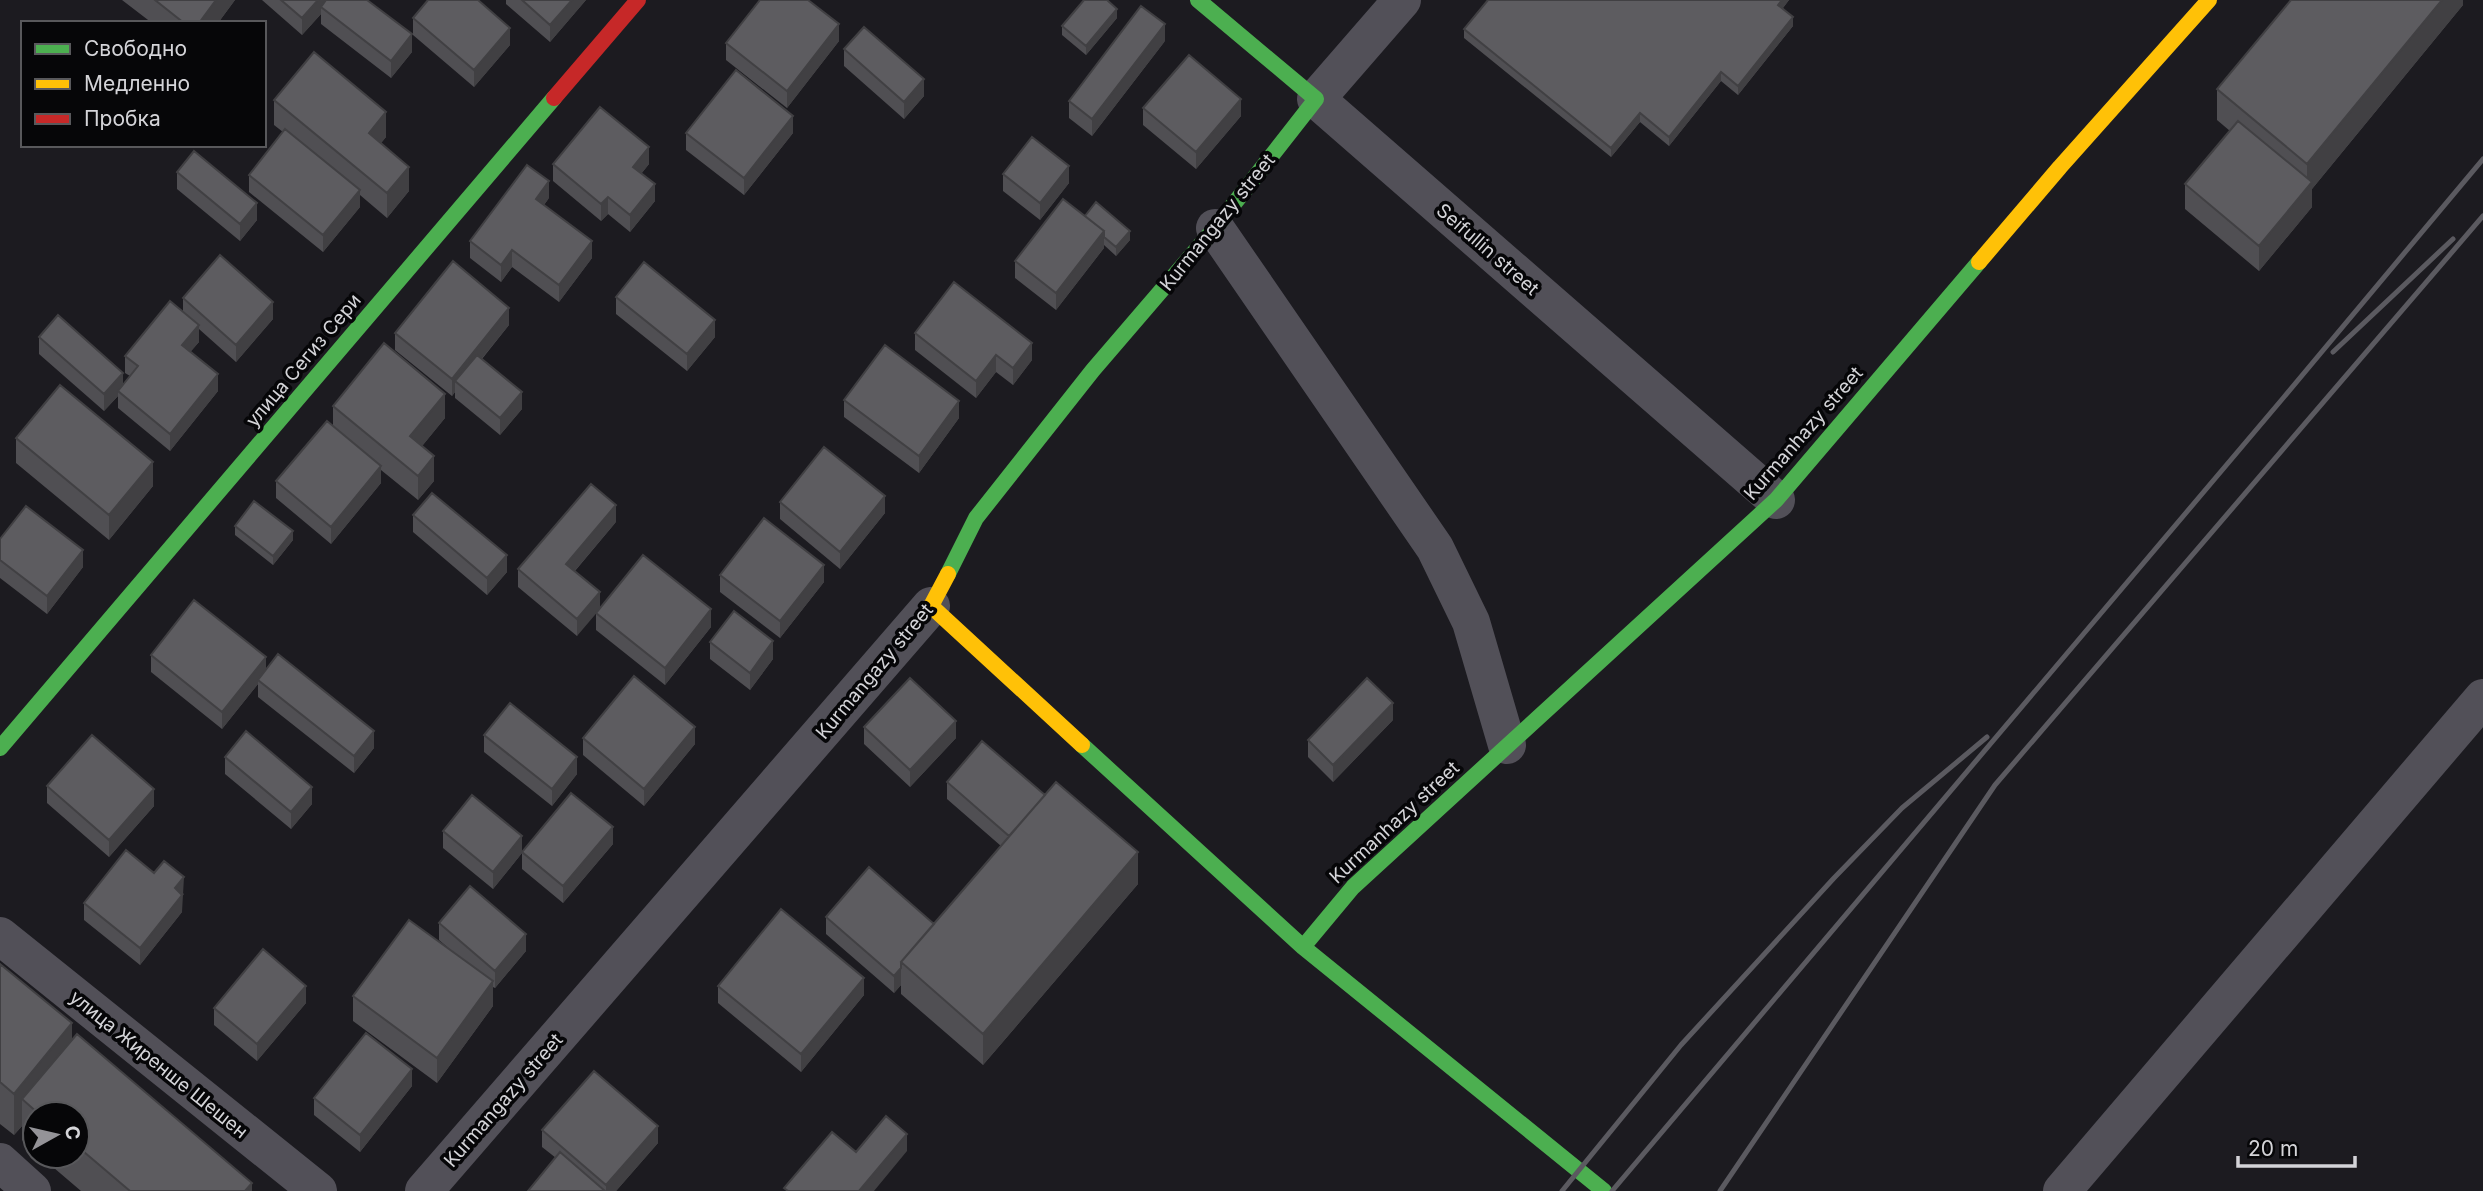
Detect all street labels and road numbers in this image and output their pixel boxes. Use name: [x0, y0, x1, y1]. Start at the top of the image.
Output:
street label: Kurmangazy street: [1155, 149, 1280, 295]
street label: Seifullin street: [1432, 199, 1544, 300]
street label: улица Сегиз Сери: [241, 289, 366, 432]
street label: Kurmanhazy street: [1739, 362, 1868, 505]
street label: Kurmangazy street: [811, 599, 938, 744]
street label: Kurmanhazy street: [1325, 756, 1464, 888]
street label: улица Жиренше Шешен: [65, 986, 252, 1143]
street label: Kurmangazy street: [439, 1029, 568, 1172]

